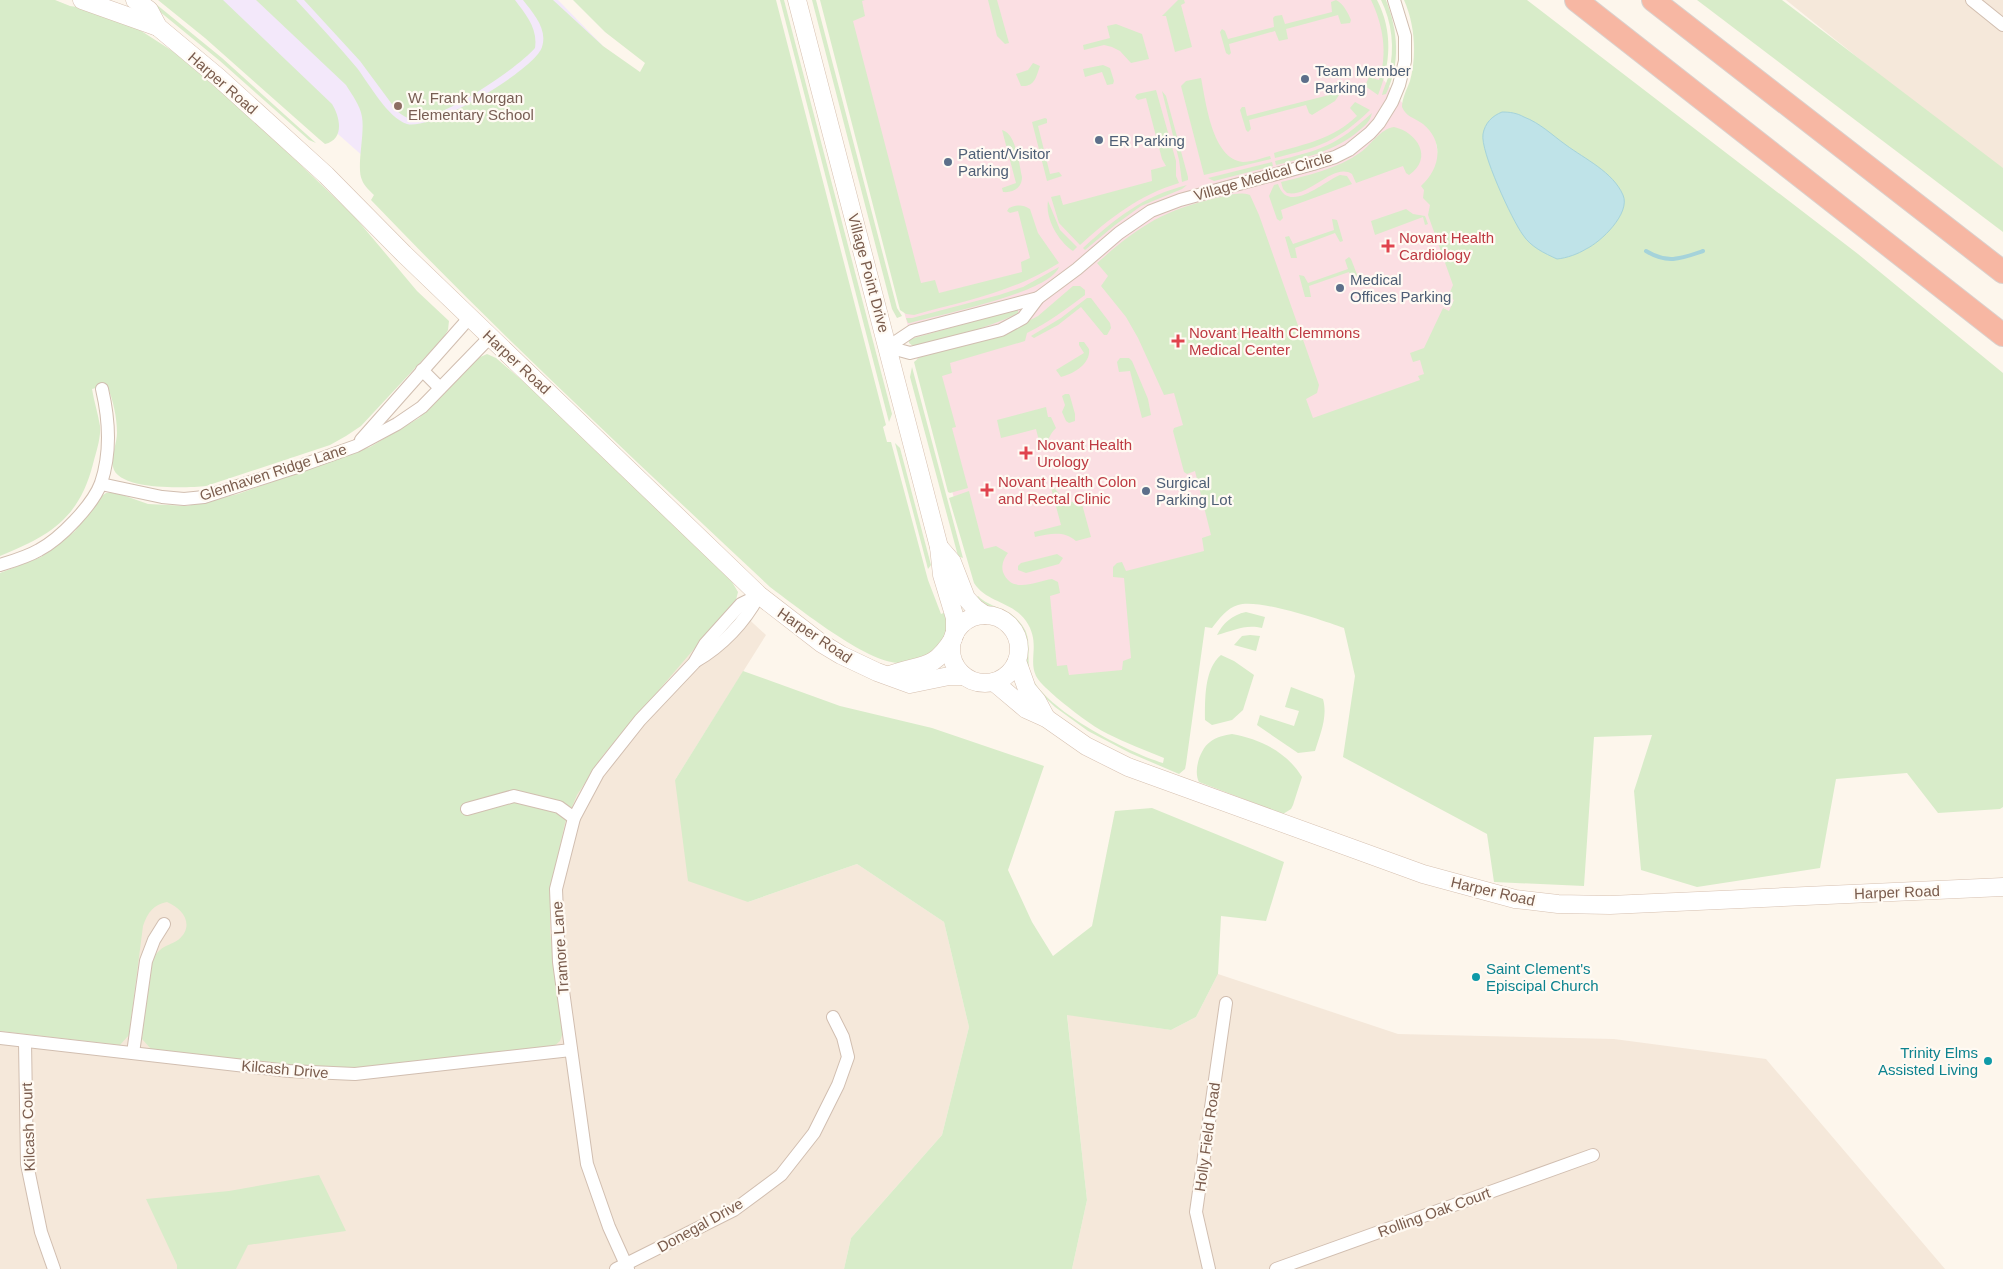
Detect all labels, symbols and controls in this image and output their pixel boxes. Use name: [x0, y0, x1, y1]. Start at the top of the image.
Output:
street label: Harper Road: [185, 48, 261, 118]
place label: Team Member Parking: [1315, 62, 1411, 96]
marker: Team Member Parking: [1299, 73, 1311, 85]
place label: W. Frank Morgan Elementary School: [408, 89, 534, 123]
marker: W. Frank Morgan Elementary School: [392, 100, 404, 112]
place label: ER Parking: [1109, 132, 1185, 149]
marker: ER Parking: [1093, 134, 1105, 146]
place label: Patient/Visitor Parking: [958, 145, 1050, 179]
street label: Village Medical Circle: [1192, 148, 1334, 204]
marker: Patient/Visitor Parking: [942, 156, 954, 168]
street label: Village Point Drive: [845, 212, 893, 334]
place label: Novant Health Cardiology: [1399, 229, 1494, 263]
marker: Novant Health Cardiology: [1381, 239, 1395, 253]
place label: Medical Offices Parking: [1350, 271, 1451, 305]
marker: Medical Offices Parking: [1334, 282, 1346, 294]
place label: Novant Health Clemmons Medical Center: [1189, 324, 1360, 358]
street label: Harper Road: [480, 326, 554, 398]
marker: Novant Health Clemmons Medical Center: [1171, 334, 1185, 348]
place label: Novant Health Urology: [1037, 436, 1132, 470]
street label: Glenhaven Ridge Lane: [197, 440, 349, 504]
marker: Novant Health Urology: [1019, 446, 1033, 460]
place label: Novant Health Colon and Rectal Clinic: [998, 473, 1136, 507]
place label: Surgical Parking Lot: [1156, 474, 1233, 508]
marker: Novant Health Colon and Rectal Clinic: [980, 483, 994, 497]
marker: Surgical Parking Lot: [1140, 485, 1152, 497]
street label: Harper Road: [775, 604, 855, 666]
street label: Harper Road: [1449, 873, 1537, 909]
street label: Harper Road: [1854, 882, 1940, 902]
street label: Tramore Lane: [548, 901, 572, 995]
place label: Saint Clement's Episcipal Church: [1486, 960, 1599, 994]
marker: Saint Clement's Episcipal Church: [1470, 971, 1482, 983]
place label: Trinity Elms Assisted Living: [1878, 1044, 1978, 1078]
marker: Trinity Elms Assisted Living: [1982, 1055, 1994, 1067]
street label: Kilcash Drive: [241, 1057, 329, 1081]
street label: Kilcash Court: [18, 1081, 38, 1172]
street label: Holly Field Road: [1191, 1081, 1223, 1193]
street label: Rolling Oak Court: [1375, 1183, 1493, 1240]
street label: Donegal Drive: [654, 1195, 746, 1255]

